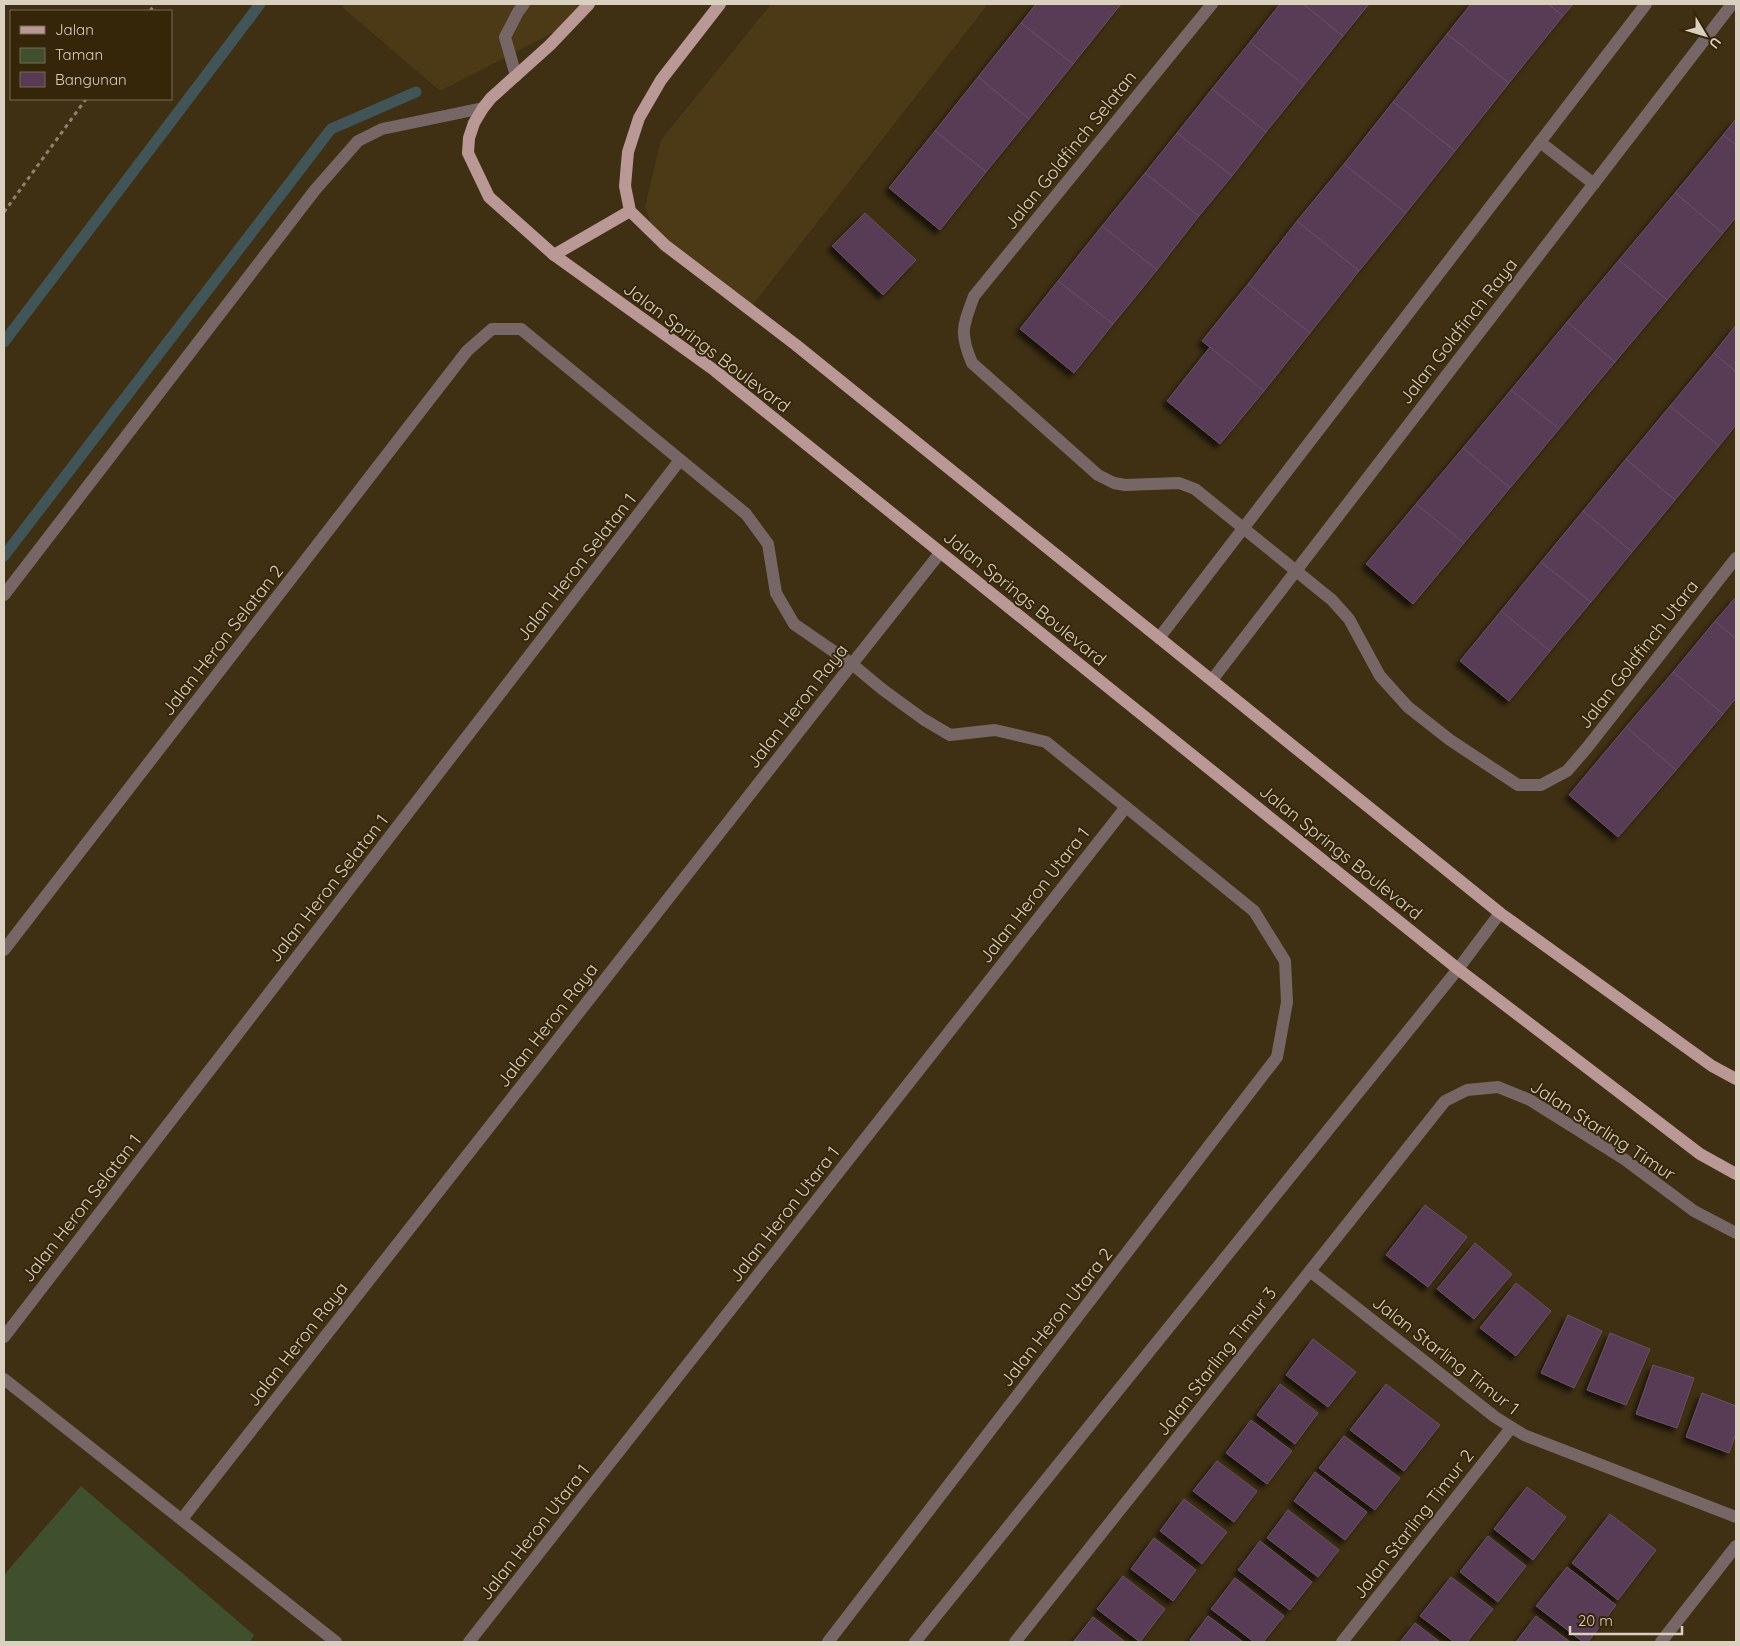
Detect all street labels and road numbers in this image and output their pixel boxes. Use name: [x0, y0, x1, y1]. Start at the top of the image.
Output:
street label: Jalan Goldfinch Selatan: [999, 66, 1141, 234]
street label: Jalan Goldfinch Raya: [1394, 253, 1522, 409]
street label: Jalan Springs Boulevard: [619, 277, 795, 417]
street label: Jalan Heron Selatan 1: [511, 488, 641, 646]
street label: Jalan Springs Boulevard: [939, 525, 1111, 671]
street label: Jalan Heron Selatan 2: [156, 560, 288, 720]
street label: Jalan Goldfinch Utara: [1573, 575, 1703, 733]
street label: Jalan Heron Raya: [741, 639, 853, 773]
street label: Jalan Springs Boulevard: [1255, 779, 1427, 925]
street label: Jalan Heron Selatan 1: [263, 809, 393, 967]
street label: Jalan Heron Utara 1: [974, 822, 1094, 968]
street label: Jalan Heron Raya: [491, 958, 603, 1092]
street label: Jalan Starling Timur: [1526, 1074, 1680, 1186]
street label: Jalan Heron Selatan 1: [16, 1129, 146, 1287]
street label: Jalan Heron Utara 1: [724, 1141, 844, 1287]
street label: Jalan Heron Utara 2: [995, 1243, 1117, 1391]
street label: Jalan Heron Raya: [241, 1277, 353, 1411]
street label: Jalan Starling Timur 3: [1151, 1282, 1281, 1440]
street label: Jalan Starling Timur 1: [1368, 1291, 1524, 1419]
street label: Jalan Starling Timur 2: [1347, 1445, 1479, 1603]
street label: Jalan Heron Utara 1: [474, 1459, 594, 1605]

